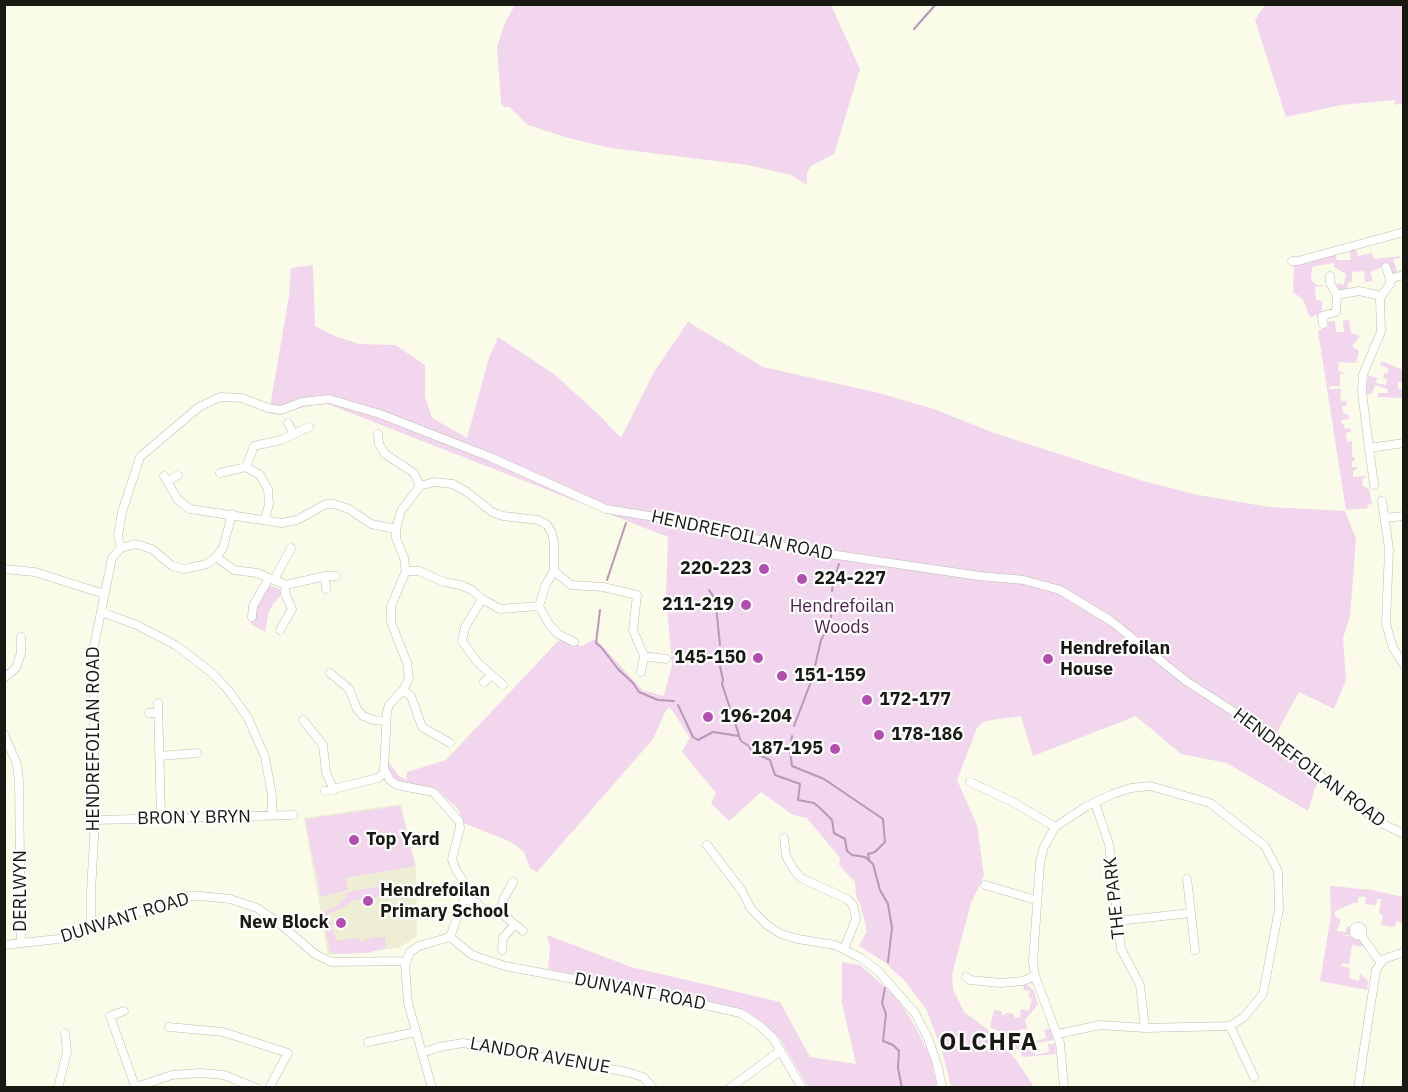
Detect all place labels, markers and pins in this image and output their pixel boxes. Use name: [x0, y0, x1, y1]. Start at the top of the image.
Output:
place label: 220-223: [680, 558, 752, 580]
marker: 220-223: [757, 562, 771, 576]
place label: 224-227: [814, 568, 886, 590]
marker: 224-227: [795, 572, 809, 586]
place label: 211-219: [662, 594, 734, 616]
marker: 211-219: [739, 598, 753, 612]
place label: Hendrefoilan House: [1060, 638, 1170, 680]
place label: 145-150: [674, 647, 746, 669]
marker: 145-150: [751, 651, 765, 665]
marker: Hendrefoilan House: [1041, 652, 1055, 666]
place label: 151-159: [794, 665, 866, 687]
marker: 151-159: [775, 669, 789, 683]
place label: 172-177: [879, 689, 951, 711]
marker: 172-177: [860, 693, 874, 707]
place label: 196-204: [720, 706, 792, 728]
marker: 196-204: [701, 710, 715, 724]
place label: 178-186: [891, 724, 963, 746]
marker: 178-186: [872, 728, 886, 742]
place label: 187-195: [751, 738, 823, 760]
marker: 187-195: [828, 742, 842, 756]
place label: Top Yard: [366, 829, 440, 851]
marker: Top Yard: [347, 833, 361, 847]
place label: Hendrefoilan Primary School: [380, 880, 509, 922]
marker: Hendrefoilan Primary School: [361, 894, 375, 908]
place label: New Block: [239, 912, 329, 934]
marker: New Block: [334, 916, 348, 930]

